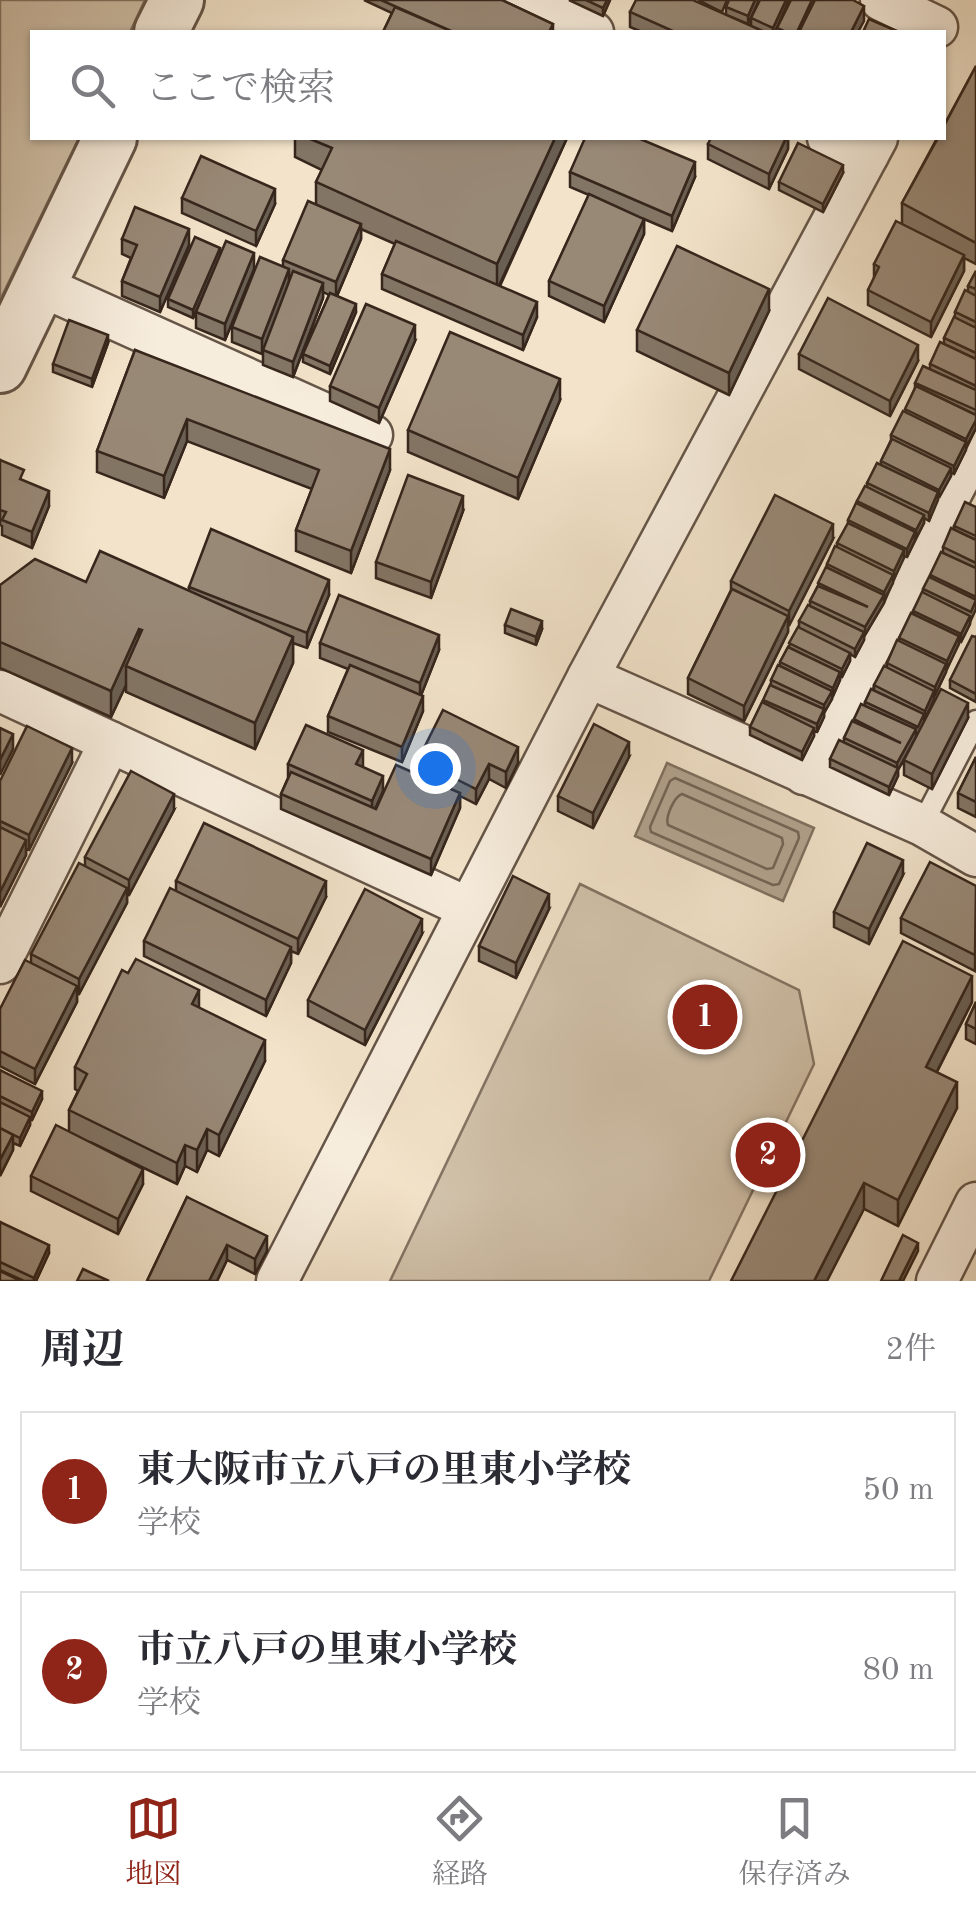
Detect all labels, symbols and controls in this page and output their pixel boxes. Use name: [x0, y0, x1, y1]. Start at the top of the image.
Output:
search box: [30, 30, 946, 140]
icon: search: [65, 58, 120, 113]
text: ここで検索: [145, 71, 335, 109]
your location: [410, 743, 461, 794]
pin: 1: [672, 980, 738, 1054]
pin: 2: [736, 1118, 800, 1192]
text: 周辺: [40, 1331, 124, 1373]
text: 2件: [885, 1335, 936, 1367]
text: 東大阪市立八戸の里東小学校: [137, 1453, 631, 1491]
text: 1: [65, 1475, 84, 1507]
text: 50 m: [863, 1475, 934, 1507]
text: 学校: [137, 1509, 201, 1541]
text: 市立八戸の里東小学校: [137, 1633, 517, 1671]
text: 2: [65, 1655, 84, 1687]
text: 80 m: [863, 1655, 934, 1687]
text: 学校: [137, 1689, 201, 1721]
tab: 地図: [125, 1791, 181, 1894]
tab: 経路: [432, 1791, 488, 1894]
tab: 保存済み: [739, 1791, 851, 1894]

